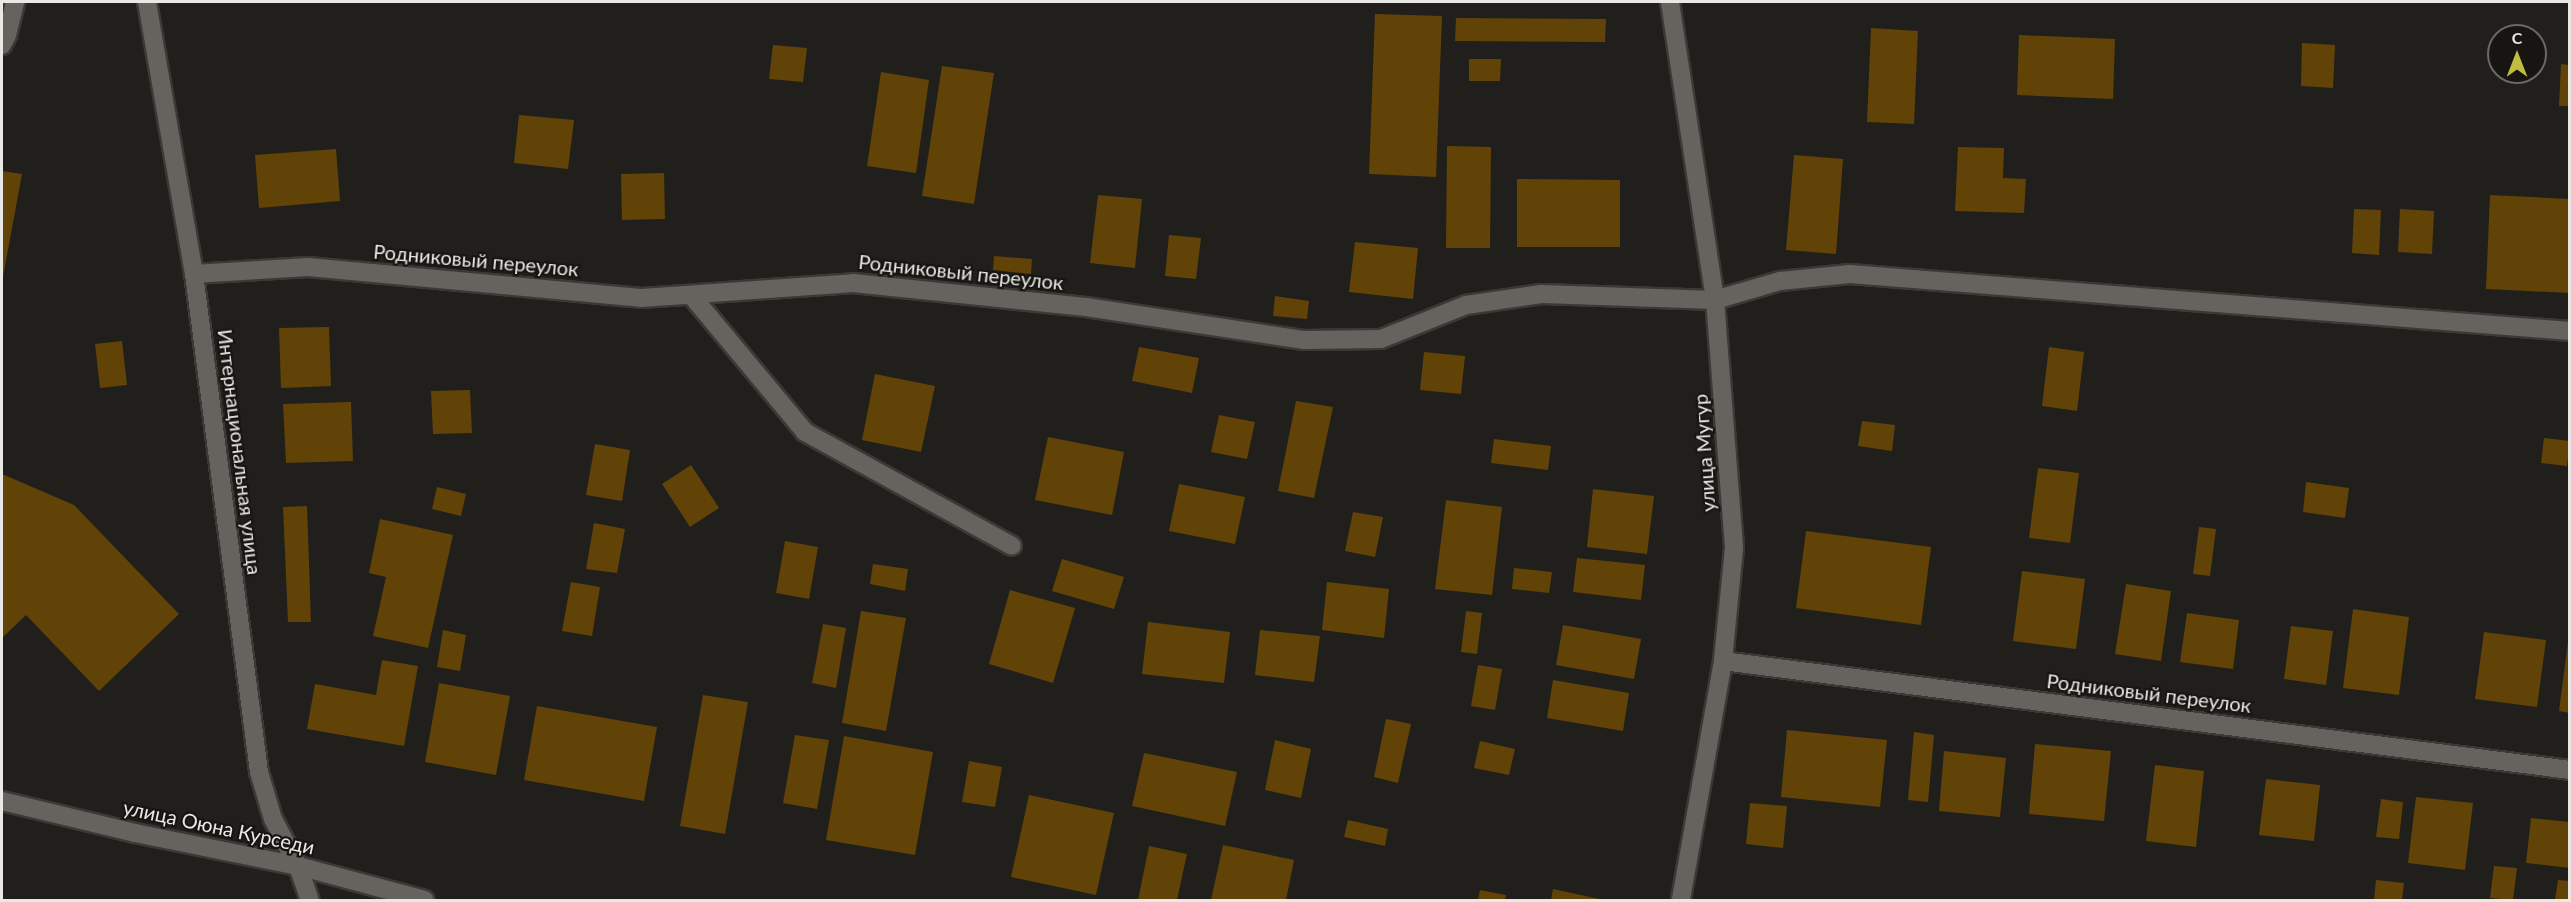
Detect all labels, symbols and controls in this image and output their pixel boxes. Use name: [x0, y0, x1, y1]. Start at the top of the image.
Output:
north arrow: [2487, 24, 2547, 84]
text: С: [2512, 28, 2522, 47]
street label: Родниковый переулок: [372, 239, 580, 281]
street label: Родниковый переулок: [857, 249, 1065, 295]
street label: Интернациональная улица: [213, 328, 267, 576]
street label: улица Мугур: [1688, 393, 1720, 513]
street label: Родниковый переулок: [2045, 669, 2253, 717]
street label: улица Оюна Курседи: [121, 795, 317, 859]

